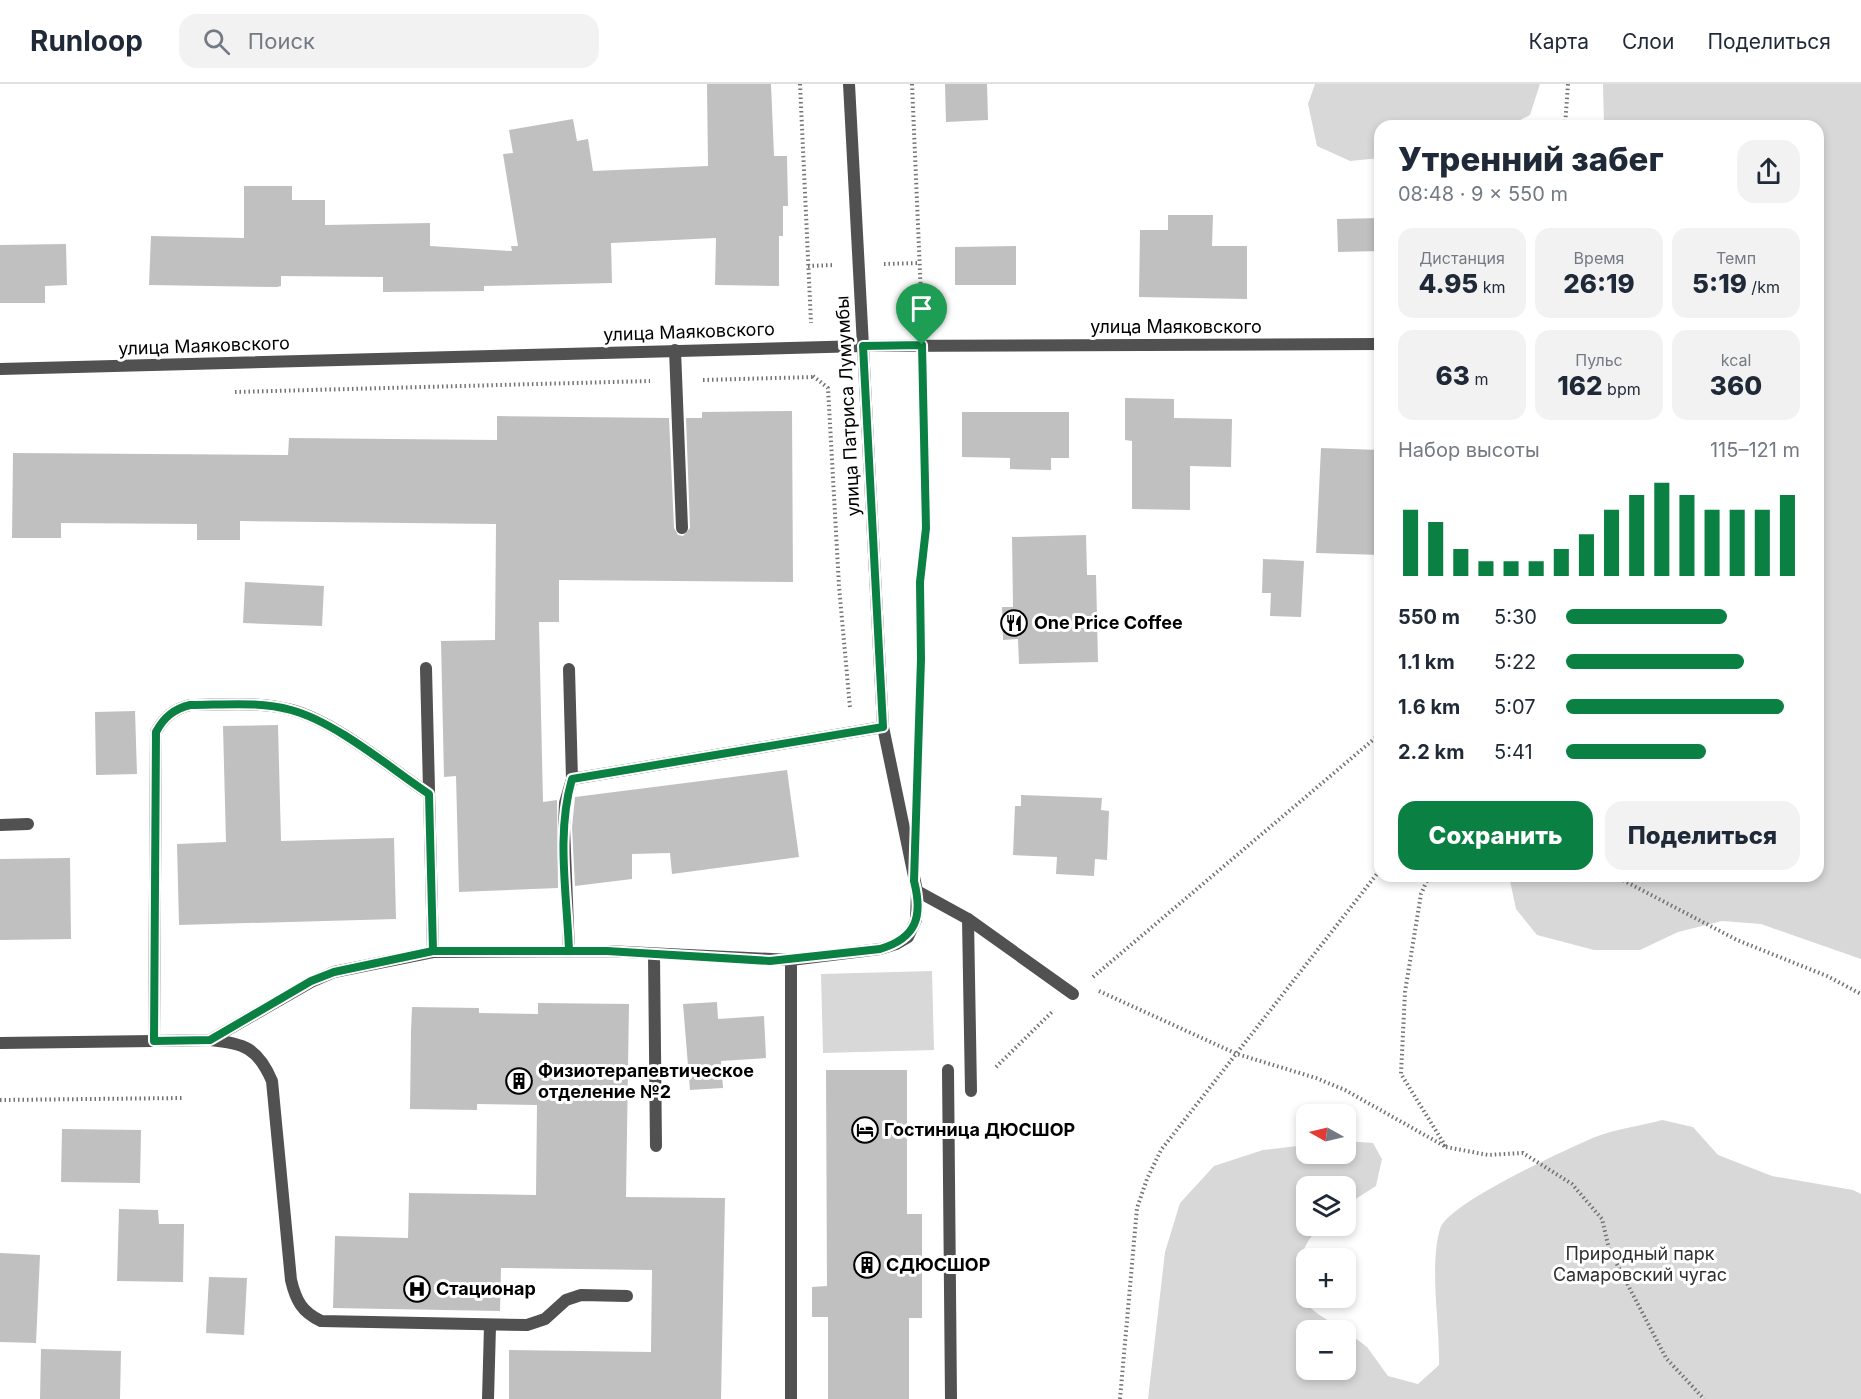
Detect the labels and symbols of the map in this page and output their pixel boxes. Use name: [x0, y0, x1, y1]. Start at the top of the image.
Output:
pin: [896, 283, 947, 345]
street label: улица Патриса Лумумбы: [831, 295, 864, 517]
street label: улица Маяковского: [1090, 316, 1262, 337]
street label: улица Маяковского: [603, 318, 775, 345]
street label: улица Маяковского: [118, 332, 290, 359]
restaurant icon: One Price Coffee: [999, 608, 1029, 638]
place label: One Price Coffee: [1034, 612, 1183, 633]
place label: Физиотерапевтическое отделение №2: [538, 1060, 754, 1102]
building icon: Физиотерапевтическое отделение №2: [504, 1066, 534, 1096]
north arrow: [1296, 1104, 1356, 1164]
hotel icon: Гостиница ДЮСШОР: [850, 1115, 880, 1145]
place label: Гостиница ДЮСШОР: [884, 1119, 1075, 1140]
park label: Природный парк Самаровский чугас: [1553, 1243, 1727, 1285]
building icon: СДЮСШОР: [852, 1250, 882, 1280]
place label: СДЮСШОР: [886, 1254, 990, 1275]
hospital icon: Стационар: [402, 1274, 432, 1304]
place label: Стационар: [436, 1278, 536, 1299]

